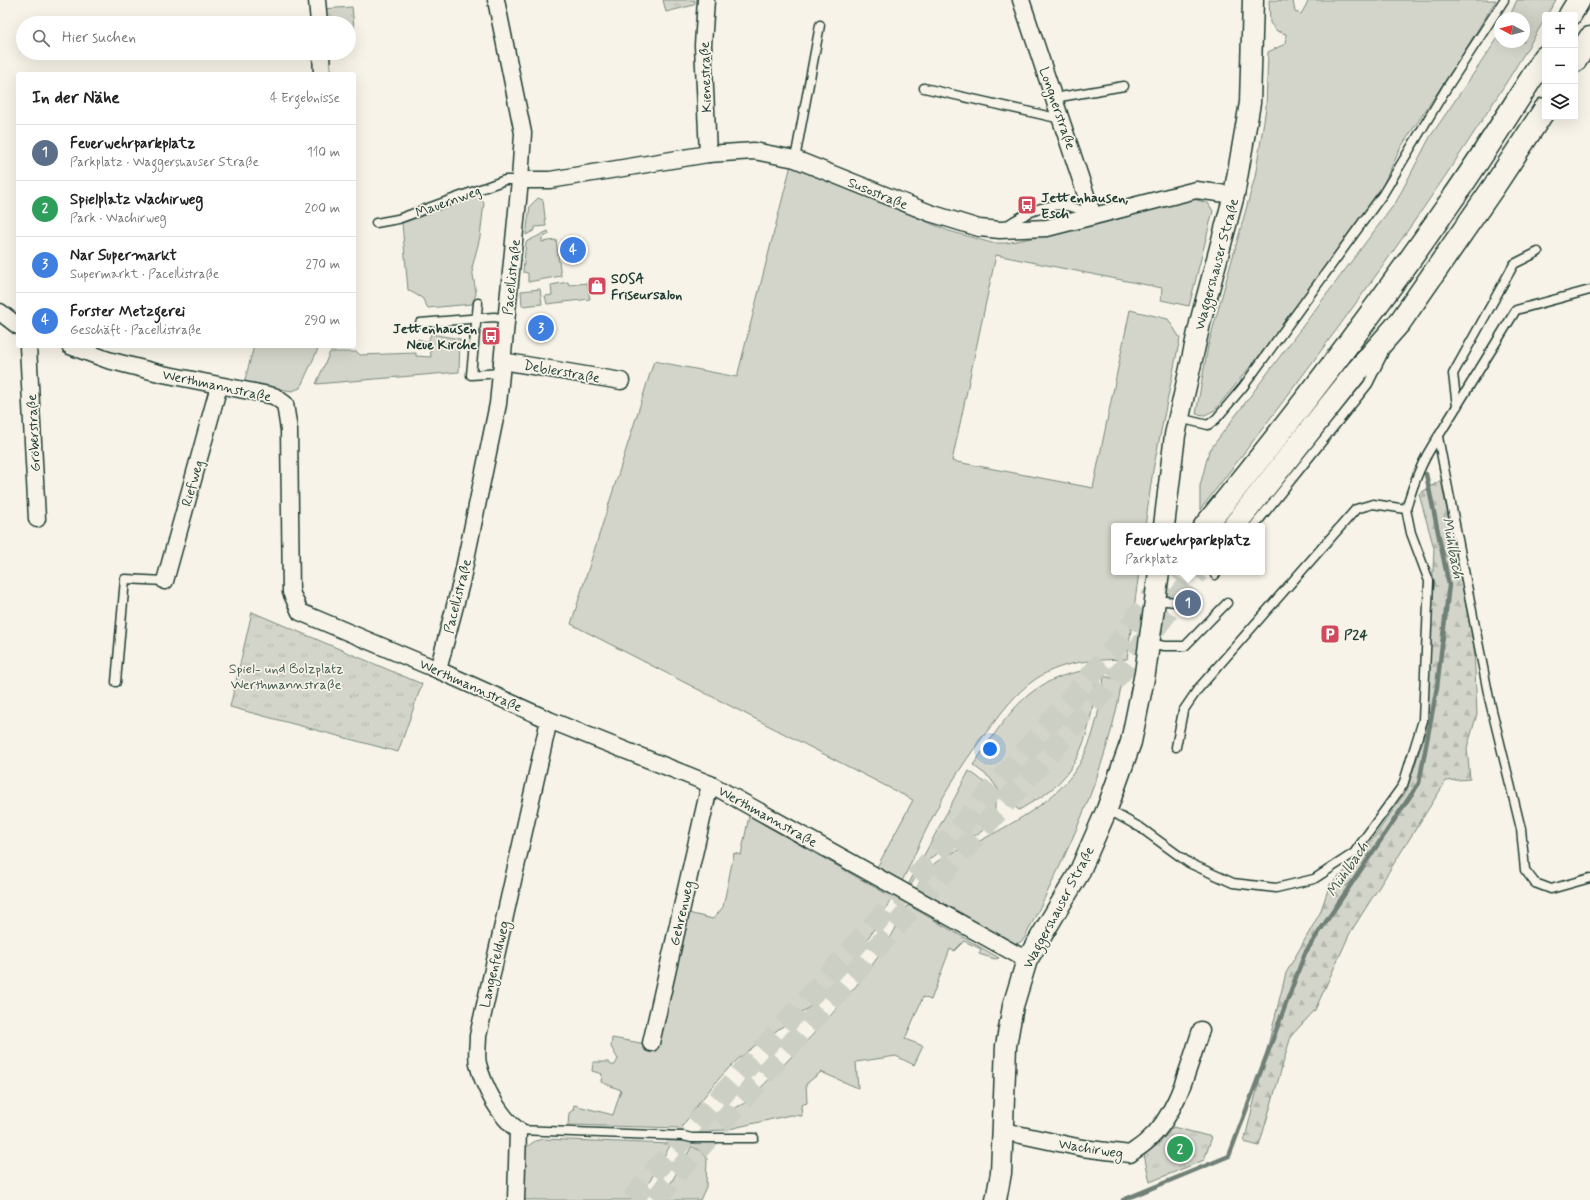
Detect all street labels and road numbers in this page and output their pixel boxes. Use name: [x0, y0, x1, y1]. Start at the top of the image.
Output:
street label: Kienestraße: [696, 41, 716, 113]
street label: Longnerstraße: [1034, 65, 1080, 152]
street label: Susostraße: [845, 174, 911, 214]
street label: Mauernweg: [413, 182, 484, 222]
street label: Waggershauser Straße: [1191, 196, 1245, 333]
street label: Pacellistraße: [499, 238, 525, 316]
street label: Deblerstraße: [522, 356, 601, 388]
street label: Werthmannstraße: [161, 366, 273, 406]
street label: Gröberstraße: [23, 394, 45, 472]
street label: Riefweg: [178, 458, 208, 509]
street label: Pacellistraße: [440, 557, 476, 635]
street label: Werthmannstraße: [416, 655, 525, 717]
street label: Werthmannstraße: [715, 782, 820, 852]
street label: Waggershauser Straße: [1019, 843, 1100, 973]
street label: Gehrenweg: [666, 879, 699, 948]
street label: Langenfeldweg: [476, 919, 515, 1010]
street label: Wachirweg: [1057, 1135, 1125, 1164]

